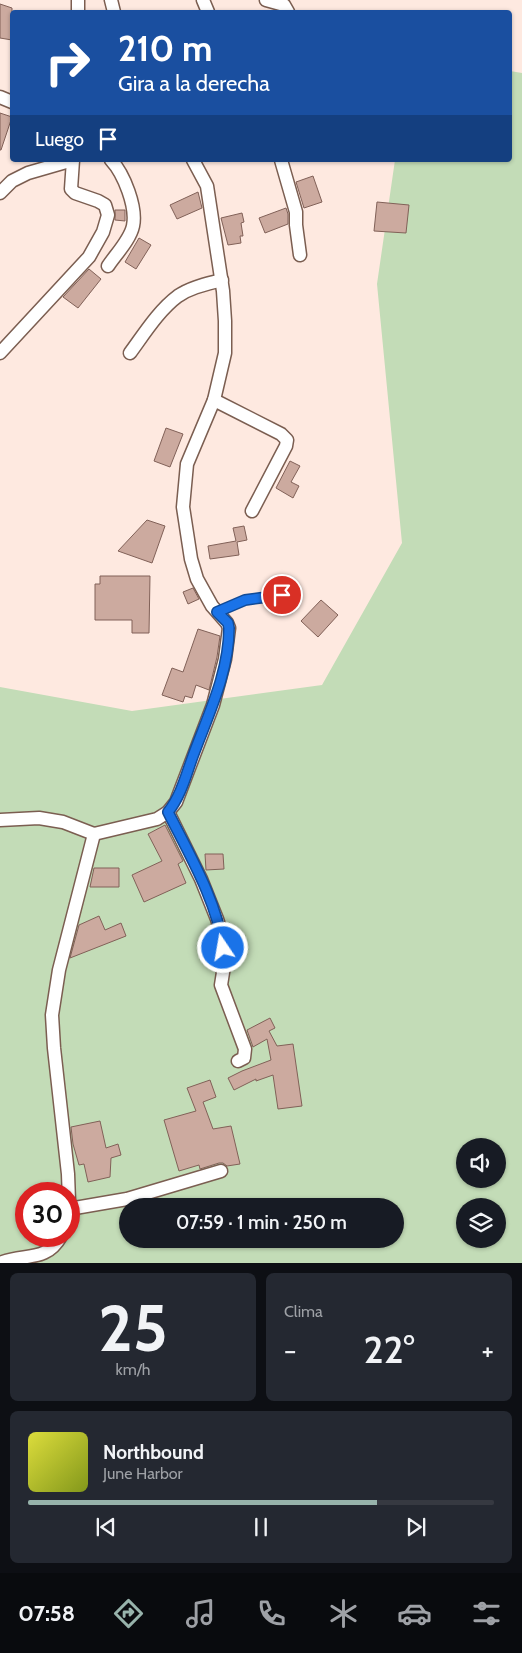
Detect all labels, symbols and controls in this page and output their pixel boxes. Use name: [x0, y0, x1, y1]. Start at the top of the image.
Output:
text: 210 m: [118, 27, 212, 70]
icon: right: [35, 30, 100, 95]
text: Gira a la derecha: [118, 70, 270, 97]
icon: arrive: [94, 125, 122, 153]
text: Luego: [35, 128, 84, 151]
pin: [261, 574, 303, 616]
icon: arrive: [268, 581, 296, 609]
position arrow: [196, 921, 248, 973]
map controls: [456, 1138, 506, 1248]
button: sound: [456, 1138, 506, 1188]
speed limit sign: 30: [15, 1182, 80, 1247]
button: layers: [456, 1198, 506, 1248]
text: 07:59 · 1 min · 250 m: [176, 1211, 347, 1234]
text: 25: [98, 1288, 168, 1367]
text: Clima: [284, 1302, 323, 1321]
text: 22°: [363, 1326, 415, 1373]
text: −: [284, 1333, 296, 1367]
text: +: [482, 1333, 494, 1367]
text: km/h: [115, 1360, 151, 1379]
text: Northbound: [103, 1441, 204, 1464]
text: June Harbor: [103, 1464, 183, 1483]
icon: previous: [92, 1513, 120, 1541]
icon: pause: [247, 1513, 275, 1541]
icon: next: [402, 1513, 430, 1541]
icon: directions: [111, 1596, 146, 1631]
icon: music: [183, 1596, 218, 1631]
icon: phone: [254, 1596, 289, 1631]
icon: climate: [326, 1596, 361, 1631]
icon: car: [397, 1596, 432, 1631]
icon: filters: [469, 1596, 504, 1631]
text: 07:58: [18, 1600, 75, 1627]

